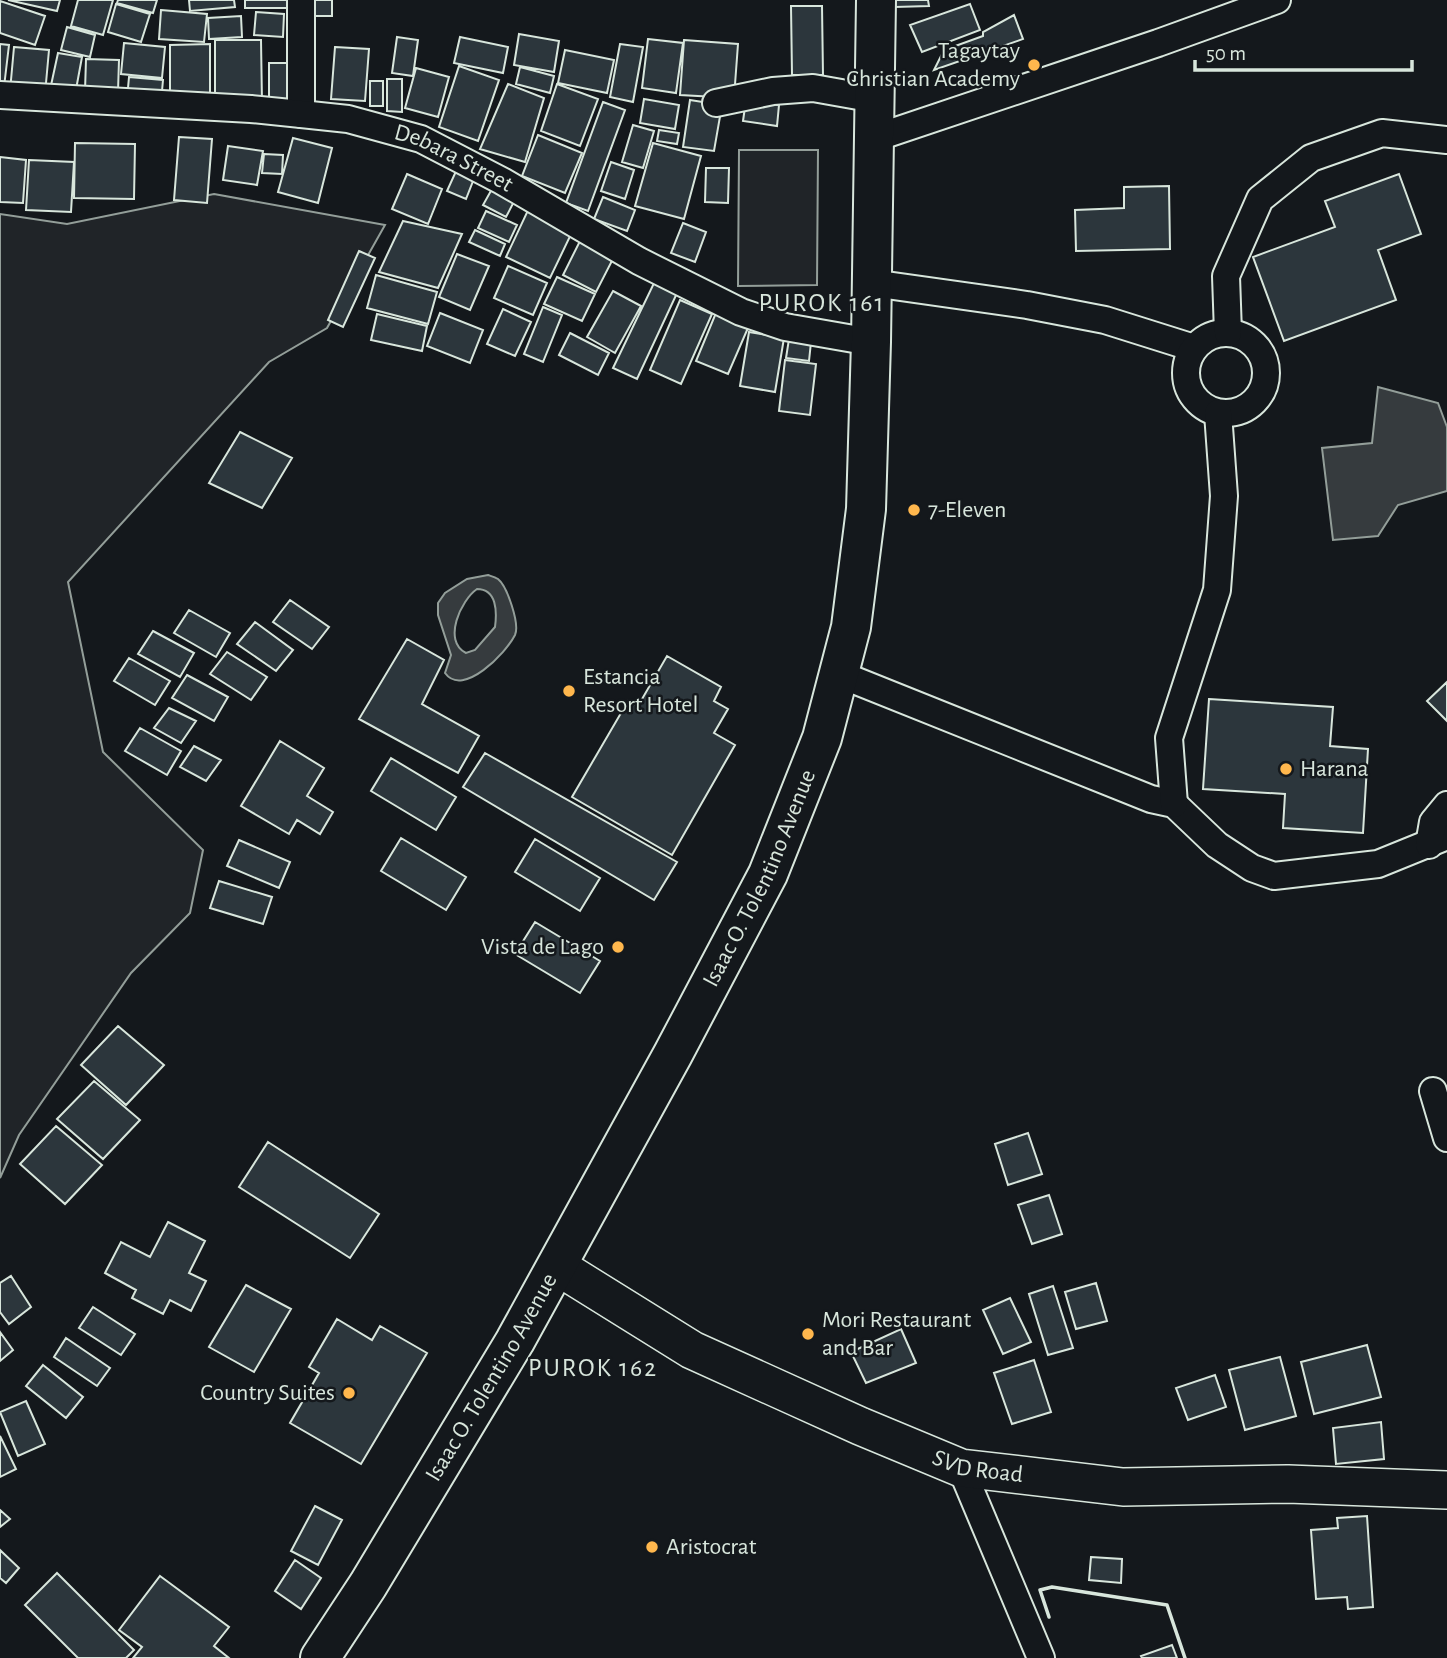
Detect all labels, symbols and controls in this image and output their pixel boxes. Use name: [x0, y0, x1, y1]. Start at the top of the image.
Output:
scale bar: [1195, 28, 1412, 72]
place label: Tagaytay Christian Academy: [846, 39, 1020, 91]
text: 50 m: [1206, 43, 1246, 64]
marker: Tagaytay Christian Academy: [1026, 57, 1042, 73]
street label: Debara Street: [392, 120, 518, 197]
district label: PUROK 161: [758, 290, 886, 316]
place label: 7-Eleven: [928, 498, 1006, 522]
marker: 7-Eleven: [906, 502, 922, 518]
place label: Estancia Resort Hotel: [583, 665, 698, 717]
marker: Estancia Resort Hotel: [561, 683, 577, 699]
place label: Harana: [1300, 757, 1369, 781]
marker: Harana: [1278, 761, 1294, 777]
street label: Isaac O. Tolentino Avenue: [699, 766, 820, 991]
place label: Vista de Lago: [481, 935, 604, 959]
marker: Vista de Lago: [610, 939, 626, 955]
street label: Isaac O. Tolentino Avenue: [421, 1269, 562, 1486]
place label: Mori Restaurant and Bar: [822, 1308, 971, 1360]
marker: Mori Restaurant and Bar: [800, 1326, 816, 1342]
district label: PUROK 162: [528, 1355, 658, 1381]
place label: Country Suites: [200, 1381, 335, 1405]
marker: Country Suites: [341, 1385, 357, 1401]
street label: SVD Road: [929, 1445, 1024, 1487]
place label: Aristocrat: [666, 1535, 757, 1559]
marker: Aristocrat: [644, 1539, 660, 1555]

